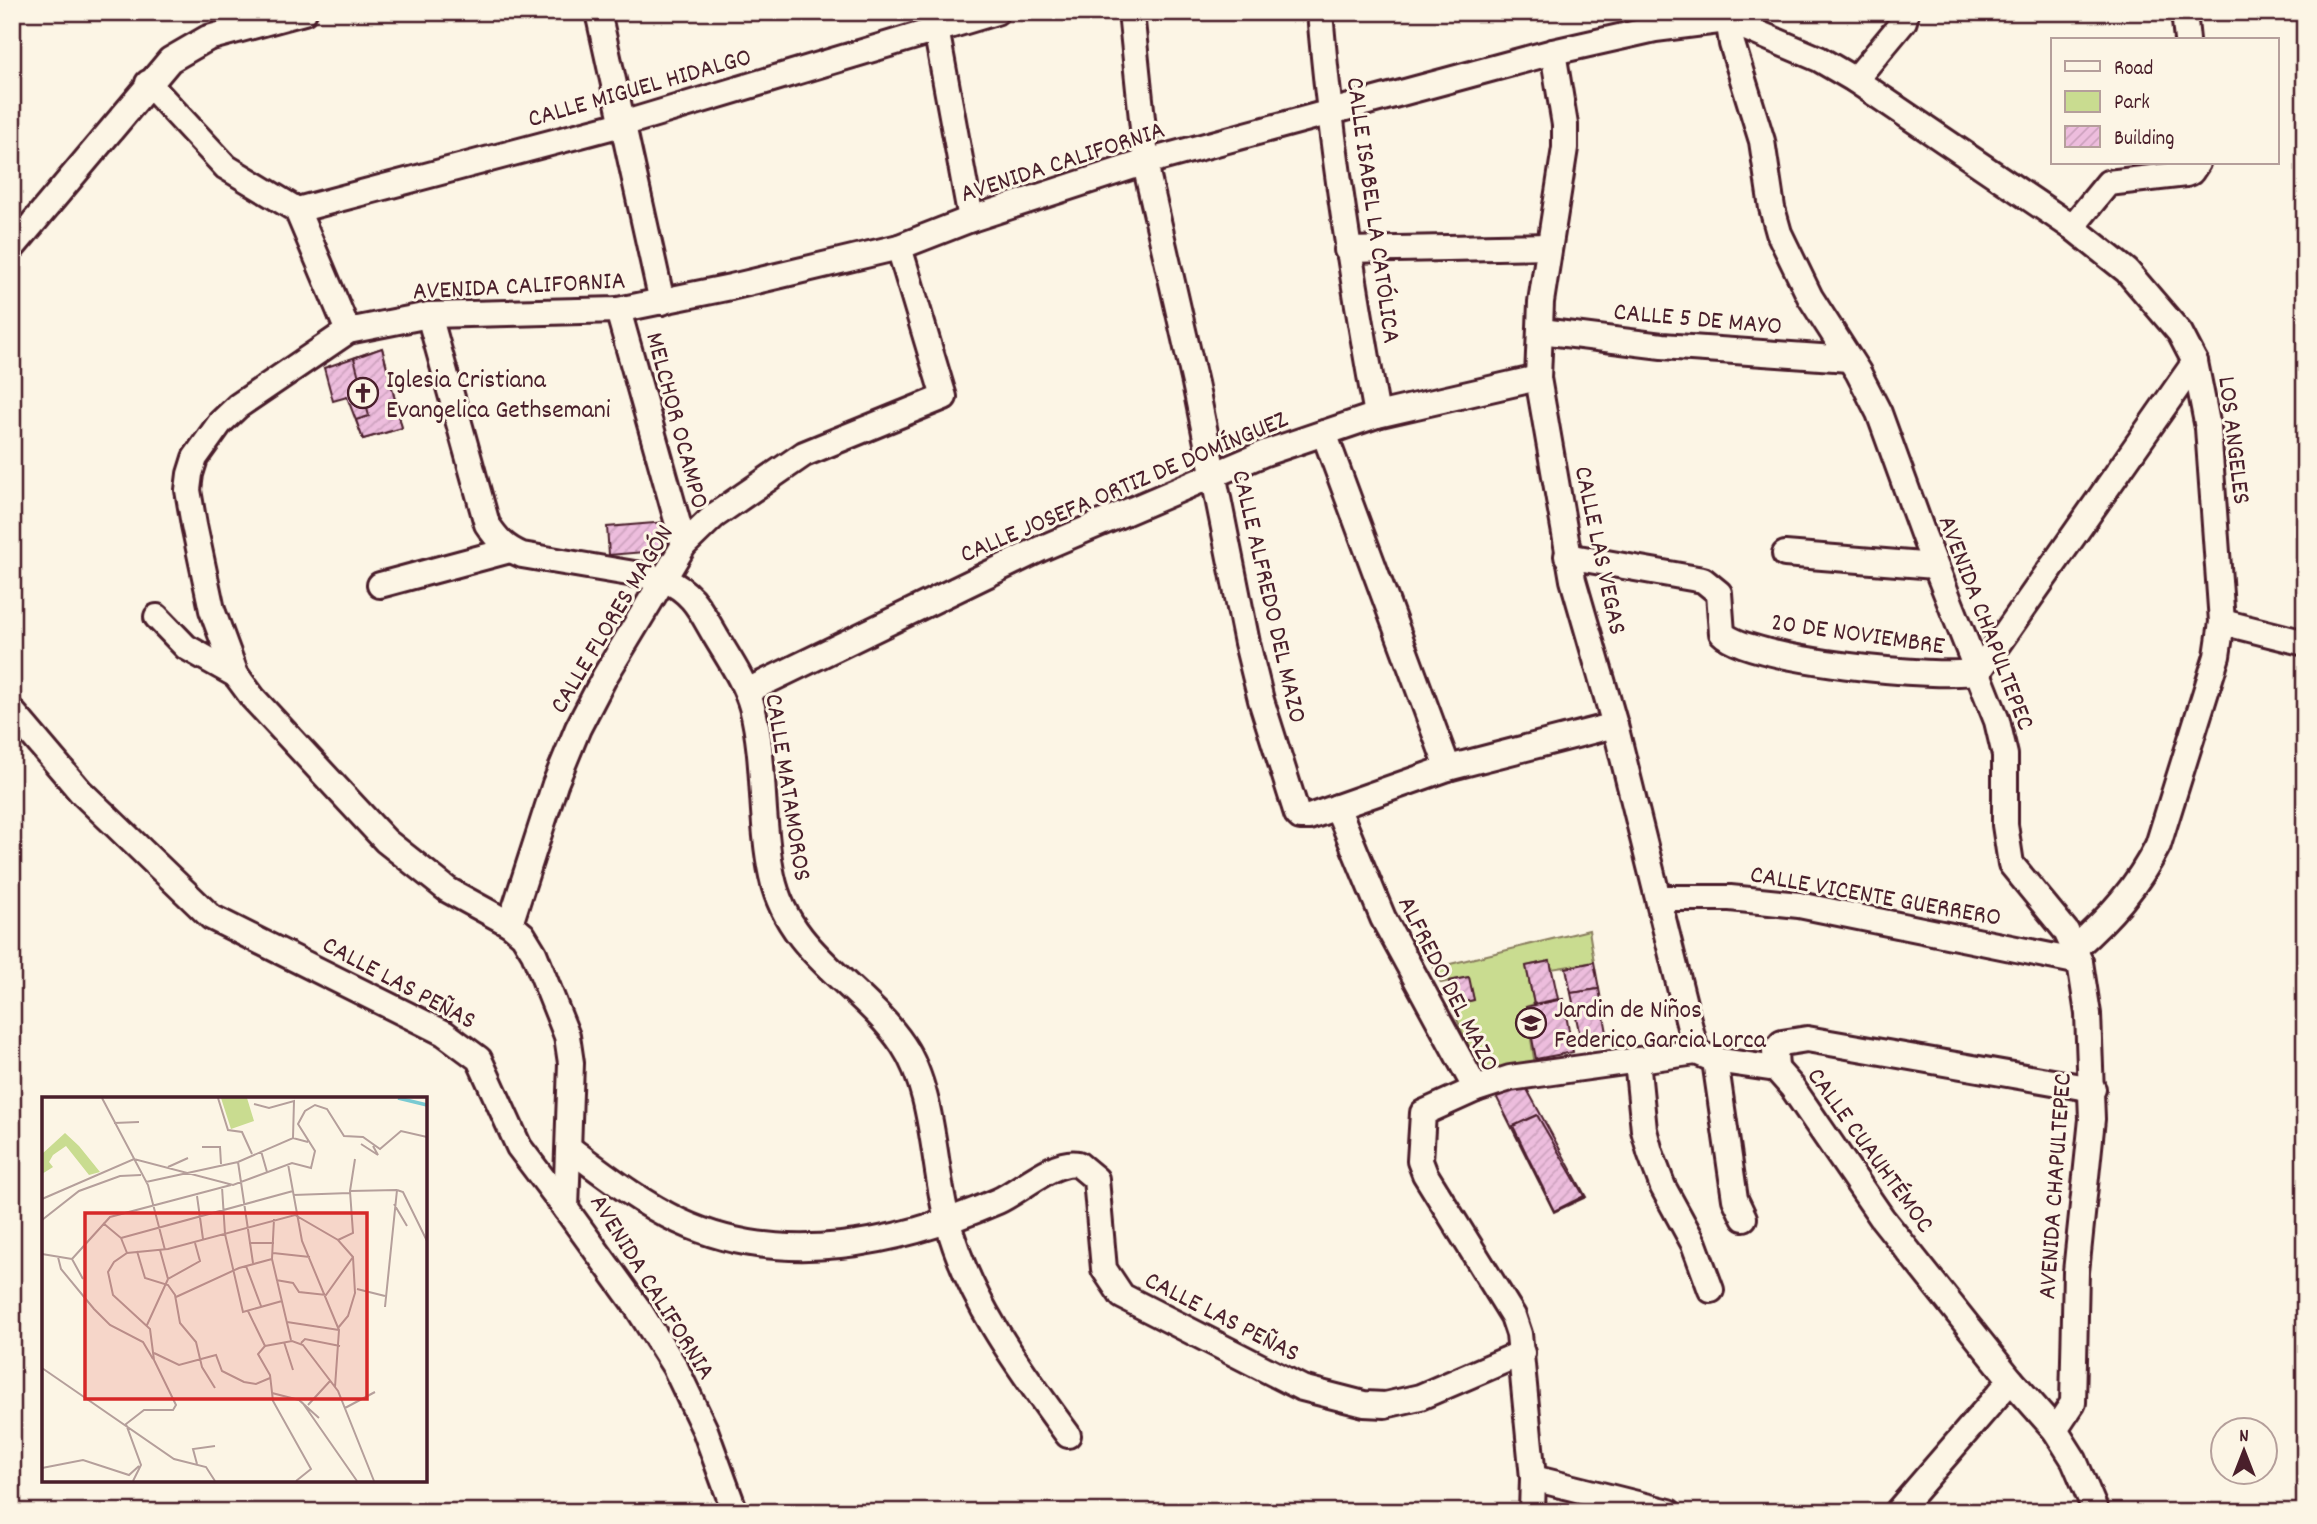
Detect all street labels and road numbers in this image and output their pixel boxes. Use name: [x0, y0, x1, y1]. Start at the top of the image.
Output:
street label: CALLE MIGUEL HIDALGO: [524, 40, 756, 139]
street label: CALLE ISABEL LA CATÓLICA: [1335, 75, 1409, 346]
street label: AVENIDA CALIFORNIA: [956, 113, 1170, 214]
street label: AVENIDA CALIFORNIA: [412, 263, 627, 312]
street label: CALLE 5 DE MAYO: [1612, 295, 1784, 346]
street label: MELCHOR OCAMPO: [634, 329, 717, 513]
street label: LOS ANGELES: [2206, 374, 2259, 507]
street label: CALLE JOSEFA ORTIZ DE DOMÍNGUEZ: [955, 402, 1294, 574]
street label: CALLE LAS VEGAS: [1563, 463, 1634, 638]
street label: CALLE ALFREDO DEL MAZO: [1220, 466, 1315, 727]
street label: AVENIDA CHAPULTEPEC: [1927, 511, 2043, 736]
street label: CALLE FLORES MAGÓN: [542, 518, 684, 721]
street label: 20 DE NOVIEMBRE: [1768, 605, 1947, 666]
street label: CALLE MATAMOROS: [753, 691, 820, 884]
street label: CALLE VICENTE GUERRERO: [1747, 857, 2004, 938]
street label: ALFREDO DEL MAZO: [1387, 890, 1507, 1079]
street label: CALLE LAS PEÑAS: [315, 928, 482, 1040]
street label: CALLE CUAUHTÉMOC: [1796, 1061, 1942, 1242]
street label: AVENIDA CHAPULTEPEC: [2030, 1072, 2083, 1301]
street label: AVENIDA CALIFORNIA: [579, 1188, 723, 1388]
street label: CALLE LAS PEÑAS: [1137, 1263, 1305, 1373]

